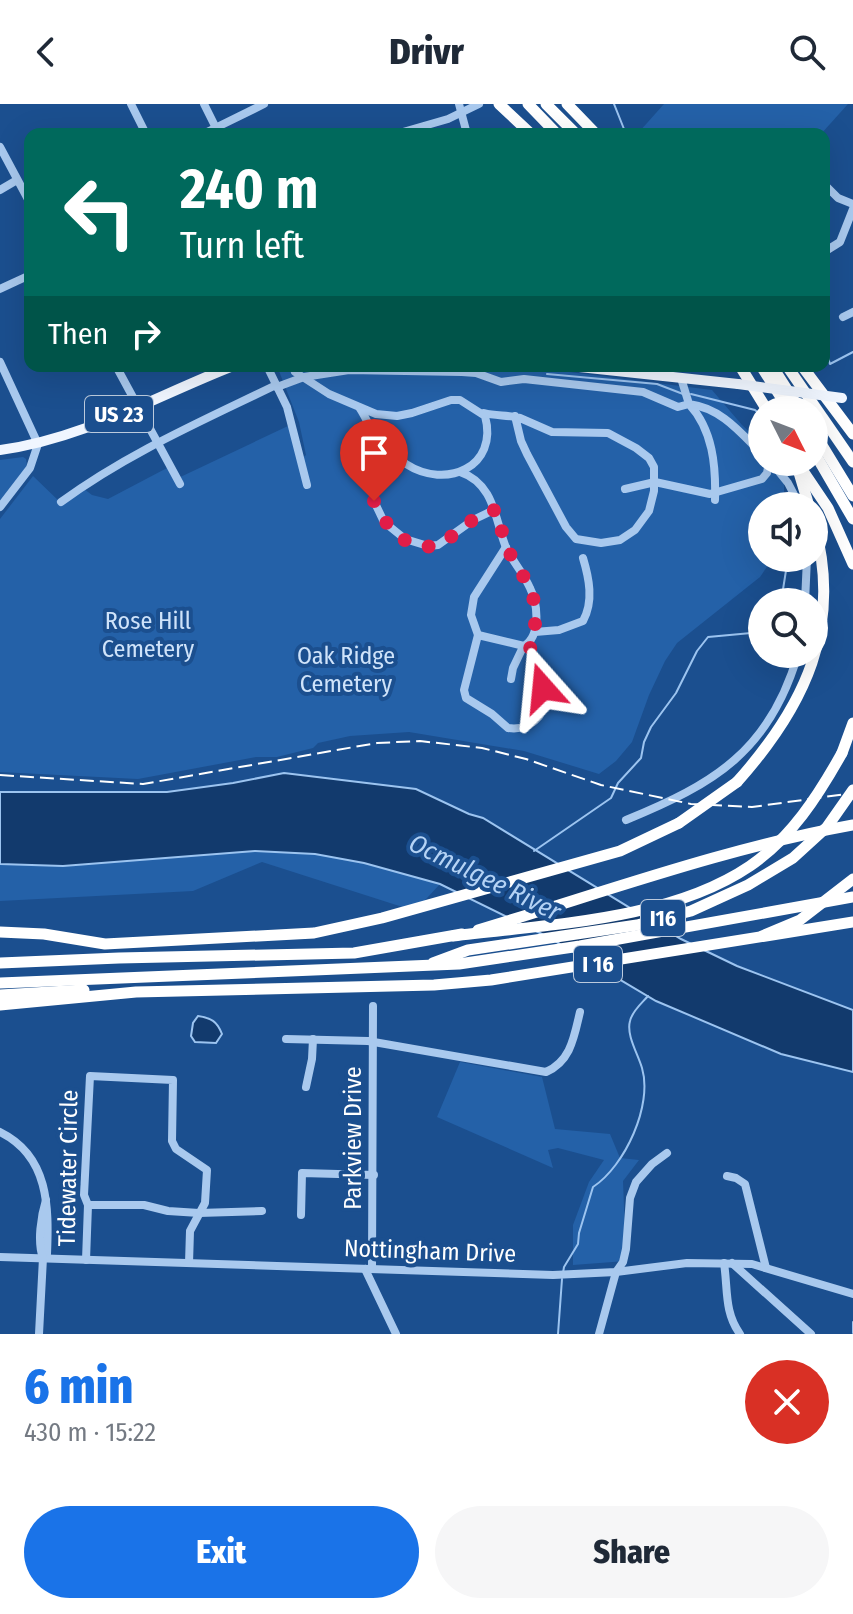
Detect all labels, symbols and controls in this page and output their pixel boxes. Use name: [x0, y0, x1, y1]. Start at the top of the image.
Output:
icon: back: [24, 30, 68, 74]
text: Drivr: [389, 30, 464, 74]
icon: search: [785, 30, 829, 74]
text: 240 m: [180, 156, 319, 223]
icon: left: [48, 160, 152, 264]
text: Turn left: [180, 224, 304, 268]
icon: right: [124, 312, 168, 356]
text: Then: [48, 316, 108, 352]
road number: US 23: [85, 396, 153, 432]
north arrow: [748, 396, 828, 476]
map controls: [748, 396, 828, 668]
pin: [340, 419, 408, 501]
icon: arrive: [352, 431, 396, 475]
button: sound: [748, 492, 828, 572]
button: search: [748, 588, 828, 668]
park label: Rose Hill Cemetery: [102, 607, 194, 663]
park label: Oak Ridge Cemetery: [297, 642, 395, 698]
position arrow: [501, 646, 585, 730]
water label: Ocmulgee River: [404, 827, 567, 928]
road number: I16: [641, 900, 685, 936]
road number: I 16: [574, 946, 622, 982]
street label: Parkview Drive: [339, 1066, 367, 1210]
street label: Tidewater Circle: [53, 1089, 83, 1247]
street label: Nottingham Drive: [343, 1234, 517, 1268]
text: 6 min: [24, 1358, 133, 1416]
button: close: [745, 1360, 829, 1444]
text: 430 m · 15:22: [24, 1417, 156, 1448]
button: Exit: [24, 1506, 419, 1598]
button: Share: [435, 1506, 829, 1598]

